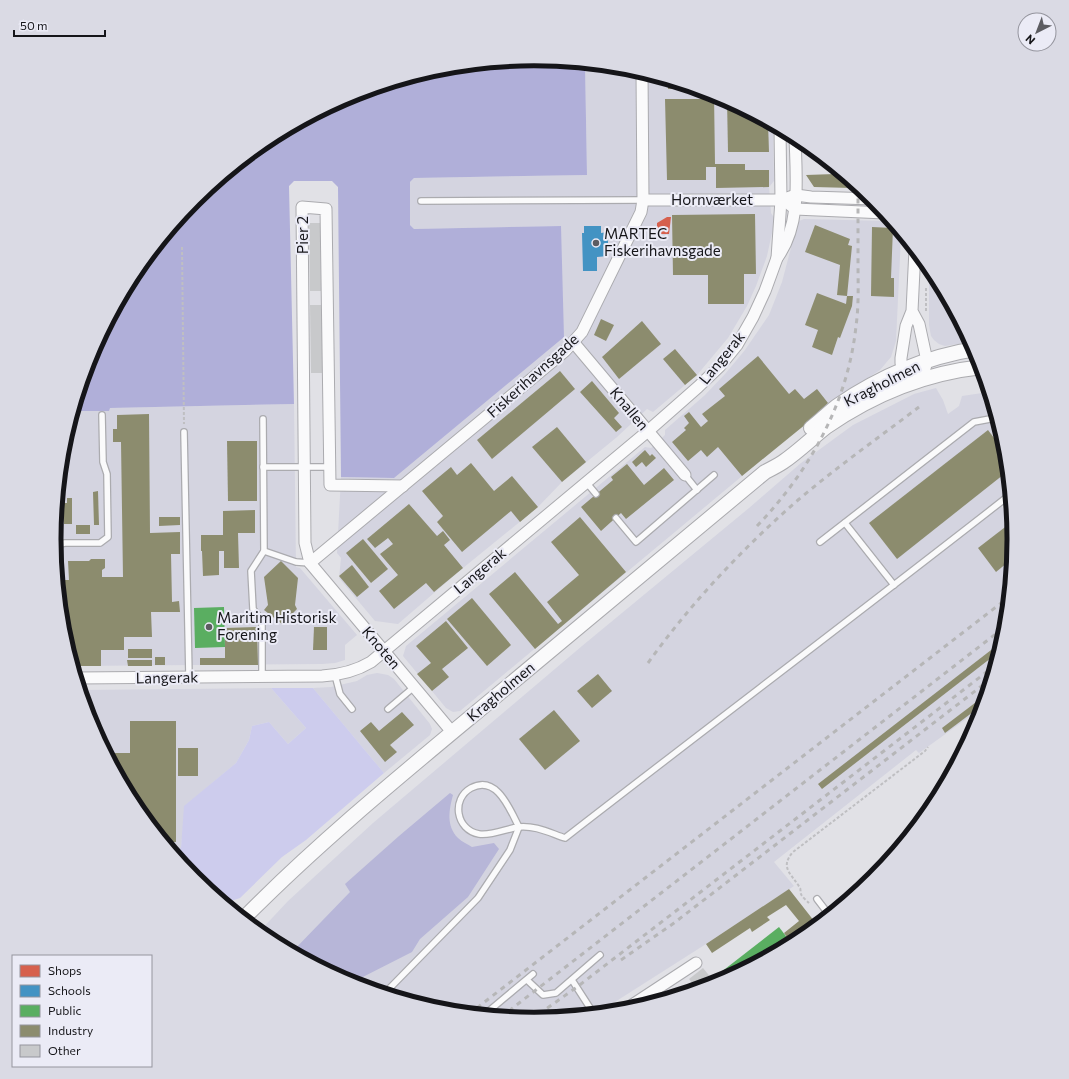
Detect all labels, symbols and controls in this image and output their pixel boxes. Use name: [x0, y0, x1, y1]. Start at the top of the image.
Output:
scale bar: [14, 12, 105, 38]
north arrow: [1017, 12, 1057, 52]
text: 50 m: [20, 18, 48, 32]
text: N: [1023, 32, 1037, 47]
street label: Hornværket: [671, 190, 753, 208]
street label: Pier 2: [293, 216, 311, 254]
place label: MARTEC Fiskerihavnsgade: [604, 224, 721, 259]
marker: MARTEC Fiskerihavnsgade: [591, 238, 601, 248]
street label: Langerak: [694, 327, 748, 387]
street label: Fiskerihavnsgade: [483, 329, 582, 421]
street label: Kragholmen: [841, 356, 923, 410]
street label: Knallen: [607, 383, 653, 434]
street label: Langerak: [450, 543, 509, 597]
place label: Maritim Historisk Forening: [217, 608, 337, 643]
marker: Maritim Historisk Forening: [204, 622, 214, 632]
street label: Knoten: [359, 622, 405, 672]
street label: Kragholmen: [463, 658, 538, 725]
street label: Langerak: [135, 667, 199, 687]
legend: [12, 955, 152, 1067]
text: Shops: [48, 963, 82, 977]
text: Schools: [48, 983, 91, 997]
text: Public: [48, 1003, 81, 1017]
text: Industry: [48, 1023, 93, 1037]
text: Other: [48, 1043, 81, 1057]

